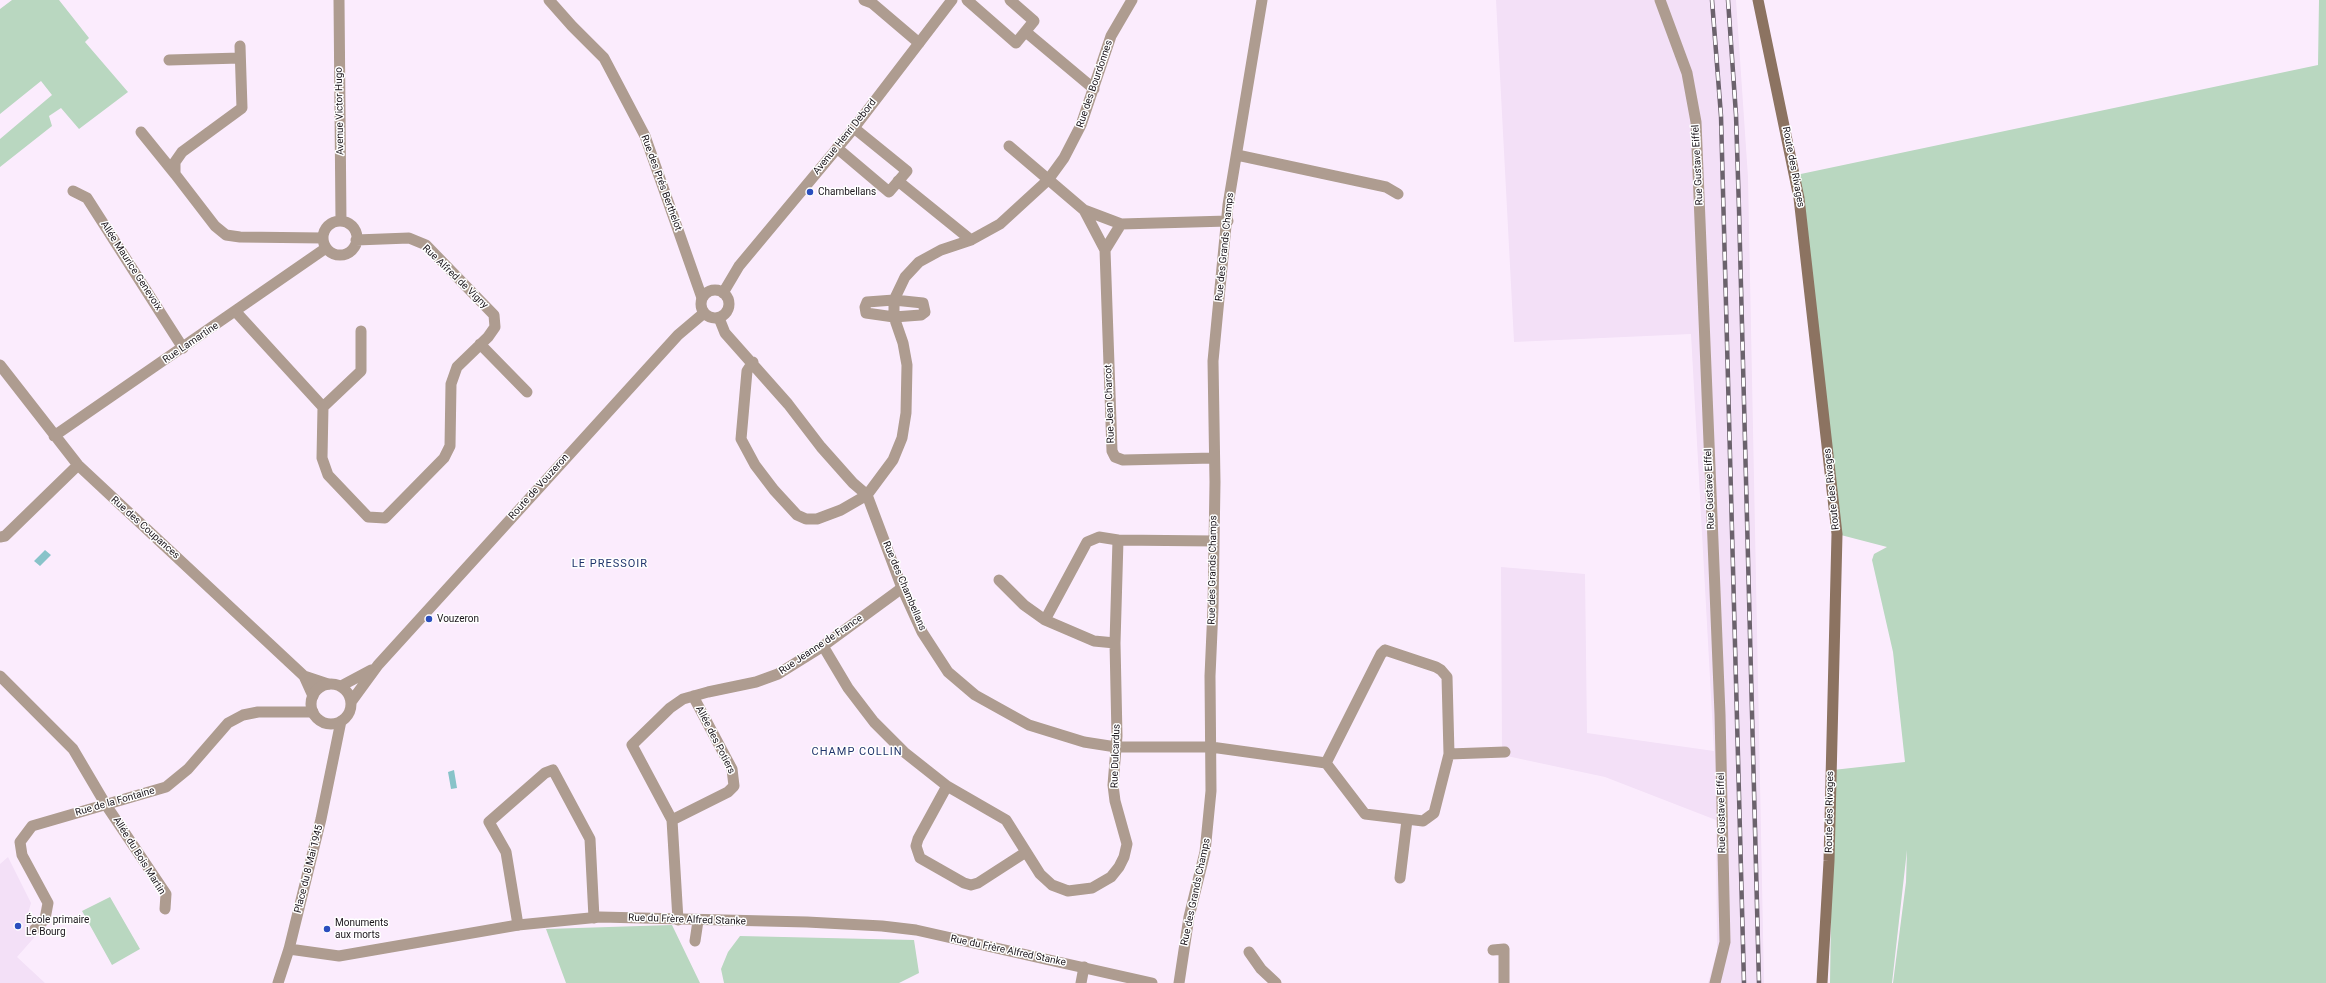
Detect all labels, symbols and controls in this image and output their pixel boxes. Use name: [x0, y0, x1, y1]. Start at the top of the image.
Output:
street label: Rue des Bourdonnes: [1074, 39, 1116, 129]
street label: Avenue Victor Hugo: [333, 67, 347, 155]
street label: Avenue Henri Debord: [811, 97, 879, 177]
street label: Rue Gustave Eiffel: [1690, 124, 1706, 206]
street label: Route des Rivages: [1779, 126, 1807, 208]
street label: Rue des Prés Berthelot: [638, 133, 684, 233]
place label: Chambellans: [818, 186, 876, 198]
marker: Chambellans: [805, 187, 815, 197]
street label: Rue des Grands Champs: [1213, 192, 1237, 302]
street label: Allée Maurice Genevoix: [98, 219, 164, 313]
street label: Rue Alfred de Vigny: [420, 243, 490, 311]
street label: Rue Lamartine: [161, 320, 221, 366]
street label: Rue Jean Charcot: [1103, 364, 1117, 444]
street label: Rue Gustave Eiffel: [1703, 448, 1717, 530]
street label: Route des Rivages: [1822, 448, 1842, 530]
street label: Route de Vouzeron: [506, 452, 572, 522]
street label: Rue des Coupances: [108, 494, 182, 562]
street label: Rue des Grands Champs: [1206, 515, 1220, 625]
street label: Rue des Chambellans: [880, 539, 928, 633]
district label: LE PRESSOIR: [572, 557, 648, 571]
place label: Vouzeron: [437, 613, 479, 625]
street label: Rue Jeanne de France: [777, 613, 865, 677]
marker: Vouzeron: [424, 614, 434, 624]
street label: Allée des Potiers: [693, 704, 737, 776]
street label: Rue Dulcardus: [1109, 724, 1123, 788]
district label: CHAMP COLLIN: [812, 745, 902, 759]
street label: Route des Rivages: [1823, 771, 1837, 853]
street label: Rue Gustave Eiffel: [1715, 772, 1729, 854]
street label: Rue de la Fontaine: [74, 785, 156, 819]
street label: Allée du Bois Martin: [110, 815, 168, 897]
street label: Place du 8 Mai 1945: [292, 824, 326, 914]
street label: Rue des Grands Champs: [1179, 837, 1213, 947]
street label: Rue du Frère Alfred Stanke: [628, 912, 746, 928]
place label: École primaire Le Bourg: [26, 914, 89, 938]
place label: Monuments aux morts: [335, 917, 388, 940]
marker: École primaire Le Bourg: [13, 921, 23, 931]
marker: Monuments aux morts: [322, 924, 332, 934]
street label: Rue du Frère Alfred Stanke: [949, 933, 1067, 969]

